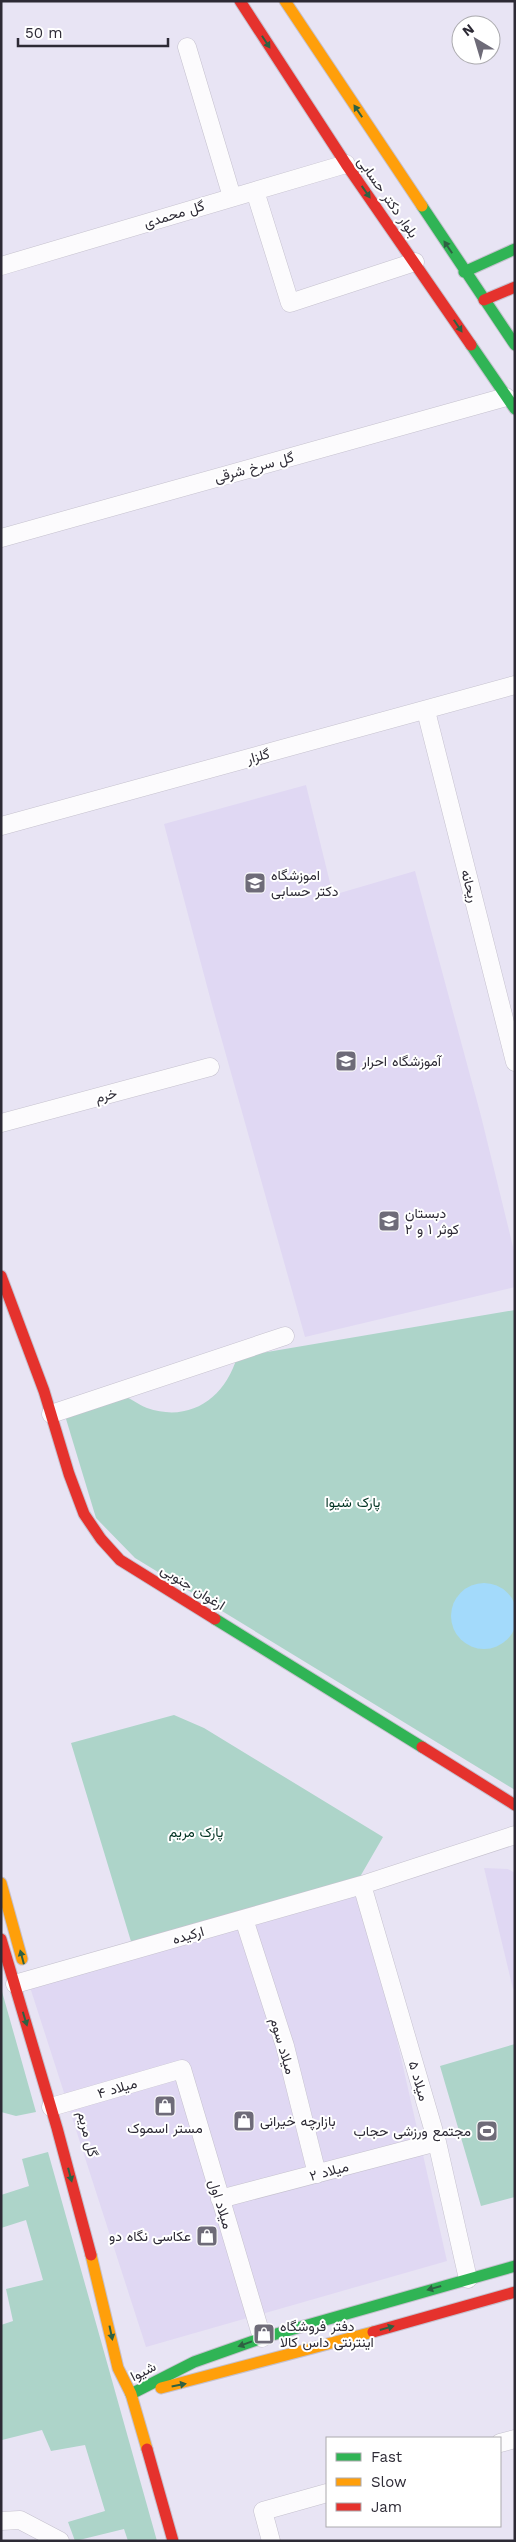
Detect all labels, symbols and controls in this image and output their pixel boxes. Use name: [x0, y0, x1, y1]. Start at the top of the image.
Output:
scale bar: [18, 15, 168, 47]
north arrow: [451, 15, 501, 65]
text: N: [459, 20, 477, 39]
text: 50 m: [25, 24, 62, 42]
one-way arrow: [262, 35, 271, 49]
one-way arrow: [353, 105, 363, 118]
street label: بلوار دکتر حسابی: [353, 154, 422, 241]
one-way arrow: [361, 185, 371, 199]
street label: گل محمدی: [142, 197, 207, 232]
one-way arrow: [443, 240, 452, 253]
one-way arrow: [453, 319, 463, 332]
street label: گل سرخ شرقی: [212, 449, 296, 488]
street label: گلزار: [244, 745, 272, 768]
place label: اموزشگاه دکتر حسابی: [271, 867, 339, 900]
street label: ریحانه: [457, 868, 482, 905]
school or university icon: اموزشگاه دکتر حسابی: [243, 871, 267, 895]
school or university icon: آموزشگاه احرار: [334, 1049, 358, 1073]
place label: آموزشگاه احرار: [361, 1053, 443, 1070]
street label: خرم: [93, 1084, 119, 1107]
place label: دبستان کوثر ۱ و ۲: [405, 1205, 459, 1238]
school or university icon: دبستان کوثر ۱ و ۲: [377, 1209, 401, 1233]
park label: پارک شیوا: [326, 1494, 380, 1512]
street label: ارغوان جنوبی: [157, 1561, 228, 1614]
park label: پارک مریم: [169, 1824, 223, 1842]
street label: ارکیده: [170, 1923, 206, 1948]
one-way arrow: [17, 1950, 25, 1965]
one-way arrow: [22, 2012, 30, 2027]
street label: میلاد سوم: [266, 2016, 299, 2076]
street label: میلاد ۵: [406, 2059, 432, 2103]
street label: میلاد ۴: [95, 2075, 139, 2101]
shop icon: مستر اسموک: [153, 2094, 177, 2118]
shop icon: بازارچه خیرانی: [232, 2109, 256, 2133]
street label: گل مریم: [74, 2110, 101, 2159]
place label: بازارچه خیرانی: [260, 2113, 336, 2131]
sports icon: مجتمع ورزشی حجاب: [475, 2119, 499, 2143]
place label: مستر اسموک: [127, 2120, 203, 2137]
place label: مجتمع ورزشی حجاب: [354, 2123, 471, 2142]
street label: میلاد ۲: [308, 2158, 350, 2184]
one-way arrow: [66, 2168, 74, 2183]
street label: میلاد اول: [204, 2177, 236, 2231]
shop icon: عکاسی نگاه دو: [195, 2224, 219, 2248]
place label: عکاسی نگاه دو: [109, 2228, 191, 2245]
one-way arrow: [427, 2285, 442, 2293]
place label: دفتر فروشگاه اینترنتی داس کالا: [280, 2318, 374, 2351]
shop icon: دفتر فروشگاه اینترنتی داس کالا: [252, 2322, 276, 2346]
one-way arrow: [379, 2323, 394, 2331]
one-way arrow: [107, 2325, 115, 2340]
one-way arrow: [237, 2341, 252, 2348]
street label: شیوا: [128, 2358, 159, 2385]
one-way arrow: [172, 2380, 188, 2388]
legend: [326, 2437, 501, 2527]
text: Fast: [371, 2448, 403, 2466]
text: Slow: [371, 2473, 407, 2491]
text: Jam: [371, 2498, 402, 2516]

